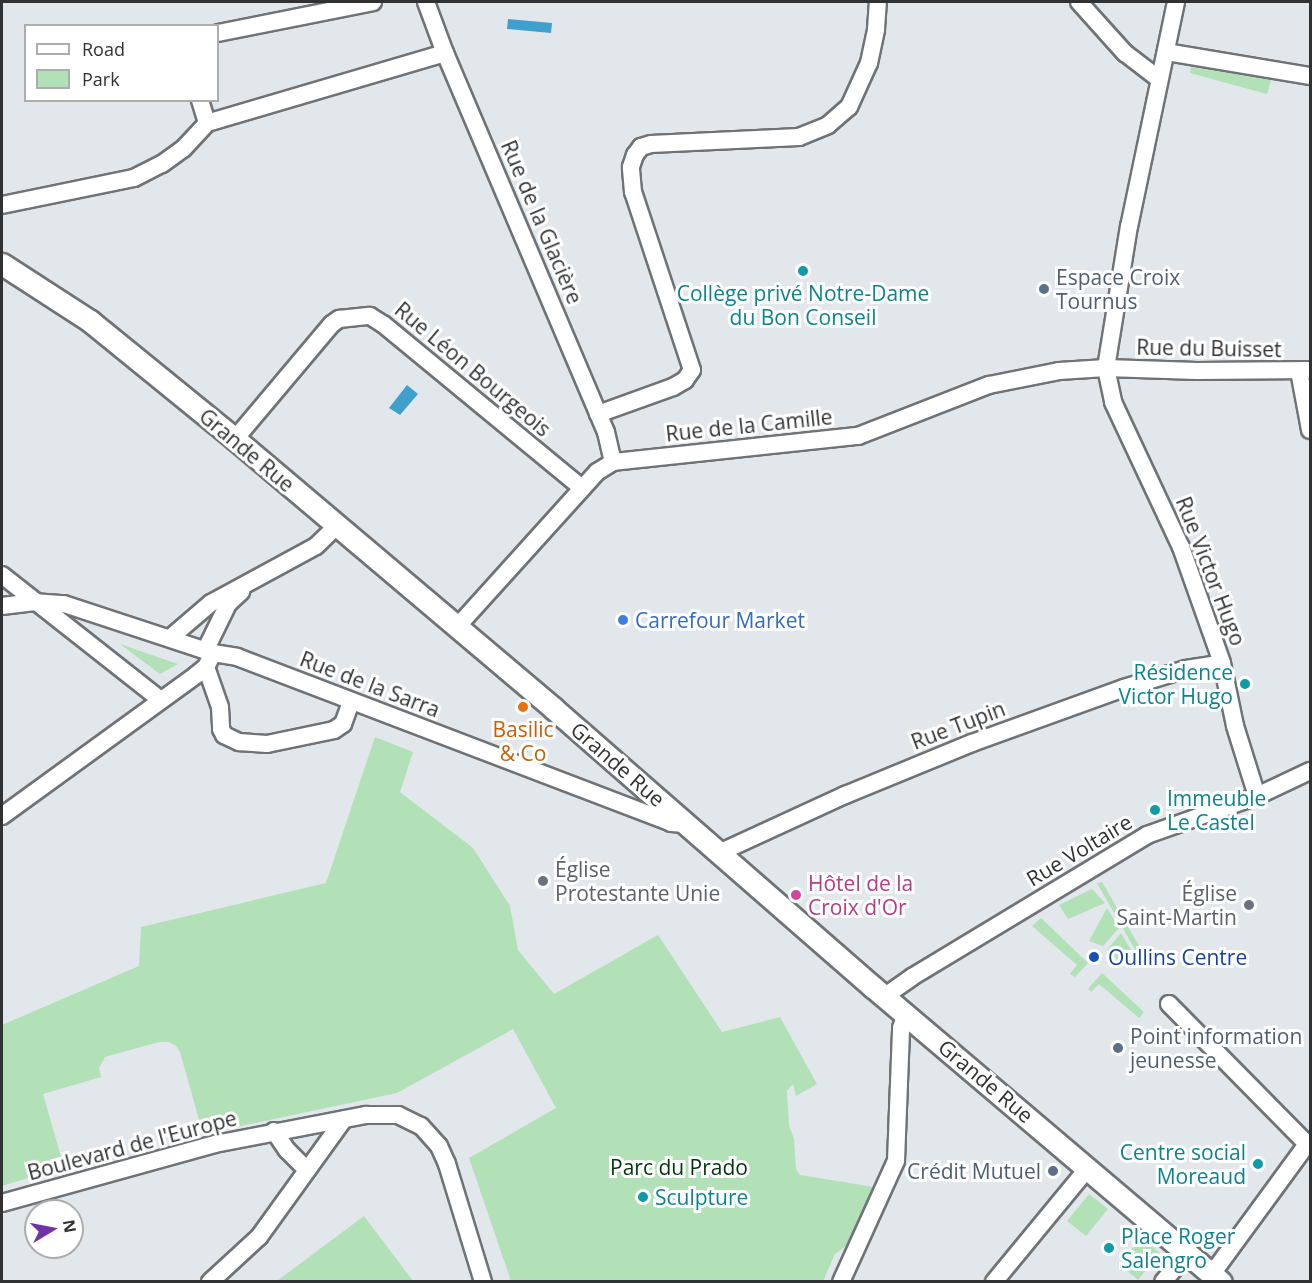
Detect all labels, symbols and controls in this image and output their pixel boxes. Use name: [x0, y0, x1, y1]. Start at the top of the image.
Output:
legend: [24, 24, 219, 102]
text: Road: [82, 37, 125, 61]
text: Park: [82, 67, 120, 91]
street label: Rue de la Glacière: [496, 136, 588, 308]
marker: Collège privé Notre-Dame du Bon Conseil: [796, 264, 810, 278]
place label: Espace Croix Tournus: [1056, 264, 1180, 314]
place label: Collège privé Notre-Dame du Bon Conseil: [677, 280, 929, 330]
marker: Espace Croix Tournus: [1037, 282, 1051, 296]
street label: Rue Léon Bourgeois: [390, 296, 556, 442]
street label: Rue du Buisset: [1136, 334, 1282, 362]
street label: Grande Rue: [194, 403, 300, 497]
street label: Rue de la Camille: [664, 404, 834, 446]
street label: Rue Victor Hugo: [1171, 493, 1251, 649]
place label: Carrefour Market: [635, 607, 805, 633]
marker: Carrefour Market: [616, 613, 630, 627]
street label: Rue de la Sarra: [297, 646, 443, 722]
place label: Résidence Victor Hugo: [1119, 659, 1233, 709]
marker: Résidence Victor Hugo: [1238, 677, 1252, 691]
street label: Rue Tupin: [907, 696, 1009, 754]
marker: Basilic & Co: [516, 700, 530, 714]
place label: Basilic & Co: [492, 716, 554, 766]
street label: Grande Rue: [566, 716, 670, 812]
place label: Immeuble Le Castel: [1167, 785, 1266, 835]
marker: Immeuble Le Castel: [1148, 803, 1162, 817]
street label: Rue Voltaire: [1022, 809, 1136, 891]
place label: Église Protestante Unie: [555, 856, 720, 906]
place label: Hôtel de la Croix d'Or: [808, 870, 913, 920]
marker: Église Protestante Unie: [536, 874, 550, 888]
place label: Église Saint-Martin: [1117, 880, 1237, 930]
marker: Hôtel de la Croix d'Or: [789, 888, 803, 902]
marker: Église Saint-Martin: [1242, 898, 1256, 912]
place label: Oullins Centre: [1108, 944, 1247, 970]
marker: Oullins Centre: [1085, 948, 1103, 966]
place label: Point information jeunesse: [1130, 1023, 1302, 1073]
street label: Grande Rue: [933, 1034, 1039, 1128]
marker: Point information jeunesse: [1111, 1041, 1125, 1055]
street label: Boulevard de l'Europe: [25, 1105, 239, 1185]
place label: Centre social Moreaud: [1120, 1139, 1246, 1189]
park label: Parc du Prado: [610, 1154, 748, 1180]
marker: Centre social Moreaud: [1251, 1157, 1265, 1171]
place label: Crédit Mutuel: [907, 1158, 1041, 1184]
marker: Crédit Mutuel: [1046, 1164, 1060, 1178]
place label: Sculpture: [655, 1184, 748, 1210]
marker: Sculpture: [636, 1190, 650, 1204]
north arrow: [24, 1199, 84, 1259]
text: N: [58, 1218, 82, 1235]
place label: Place Roger Salengro: [1121, 1223, 1235, 1273]
marker: Place Roger Salengro: [1102, 1241, 1116, 1255]

